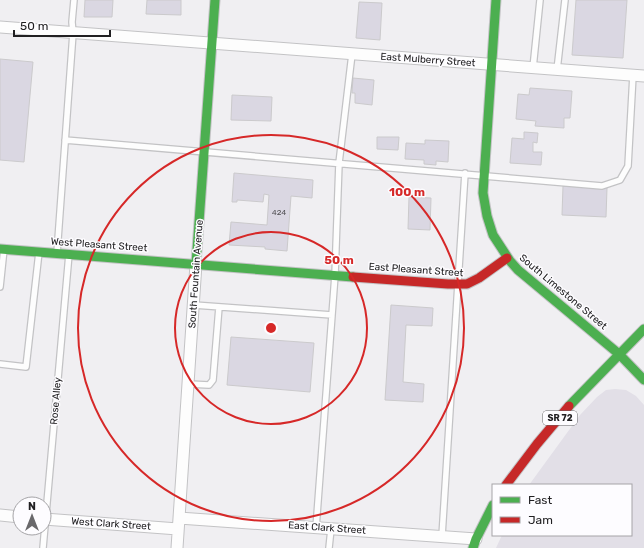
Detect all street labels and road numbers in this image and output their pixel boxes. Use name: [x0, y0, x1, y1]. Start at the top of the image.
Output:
street label: East Mulberry Street: [380, 51, 476, 69]
street label: South Fountain Avenue: [186, 219, 206, 329]
street label: West Pleasant Street: [50, 236, 148, 254]
street label: South Limestone Street: [517, 252, 609, 332]
street label: East Pleasant Street: [368, 261, 464, 279]
street label: Rose Alley: [48, 376, 64, 425]
road number: SR 72: [543, 411, 577, 425]
street label: West Clark Street: [71, 515, 151, 533]
street label: East Clark Street: [288, 519, 366, 537]

